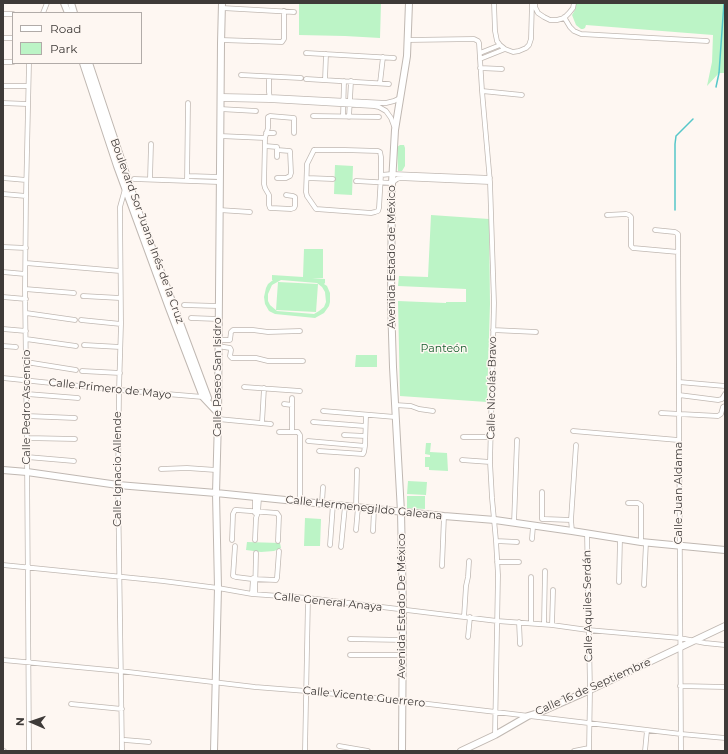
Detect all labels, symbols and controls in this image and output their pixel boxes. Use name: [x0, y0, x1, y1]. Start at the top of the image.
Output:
legend: [12, 12, 142, 64]
text: Road: [50, 21, 81, 36]
text: Park: [50, 41, 77, 56]
street label: Boulevard Sor Juana Inés de la Cruz: [107, 137, 187, 325]
street label: Avenida Estado de México: [385, 185, 399, 329]
street label: Calle Paseo San Isidro: [211, 317, 225, 437]
street label: Calle Nicolás Bravo: [484, 336, 500, 440]
park label: Panteón: [421, 342, 467, 356]
street label: Calle Pedro Ascencio: [20, 350, 34, 464]
street label: Calle Primero de Mayo: [48, 376, 172, 402]
street label: Calle Ignacio Allende: [111, 411, 125, 527]
street label: Calle Juan Aldama: [672, 442, 686, 544]
street label: Calle Hermenegildo Galeana: [285, 493, 443, 523]
street label: Avenida Estado De México: [395, 533, 409, 679]
street label: Calle Aquiles Serdán: [580, 550, 596, 662]
street label: Calle General Anaya: [273, 590, 383, 614]
street label: Calle 16 de Septiembre: [533, 656, 653, 718]
street label: Calle Vicente Guerrero: [302, 684, 426, 710]
north arrow: [12, 702, 52, 742]
text: N: [13, 717, 27, 726]

